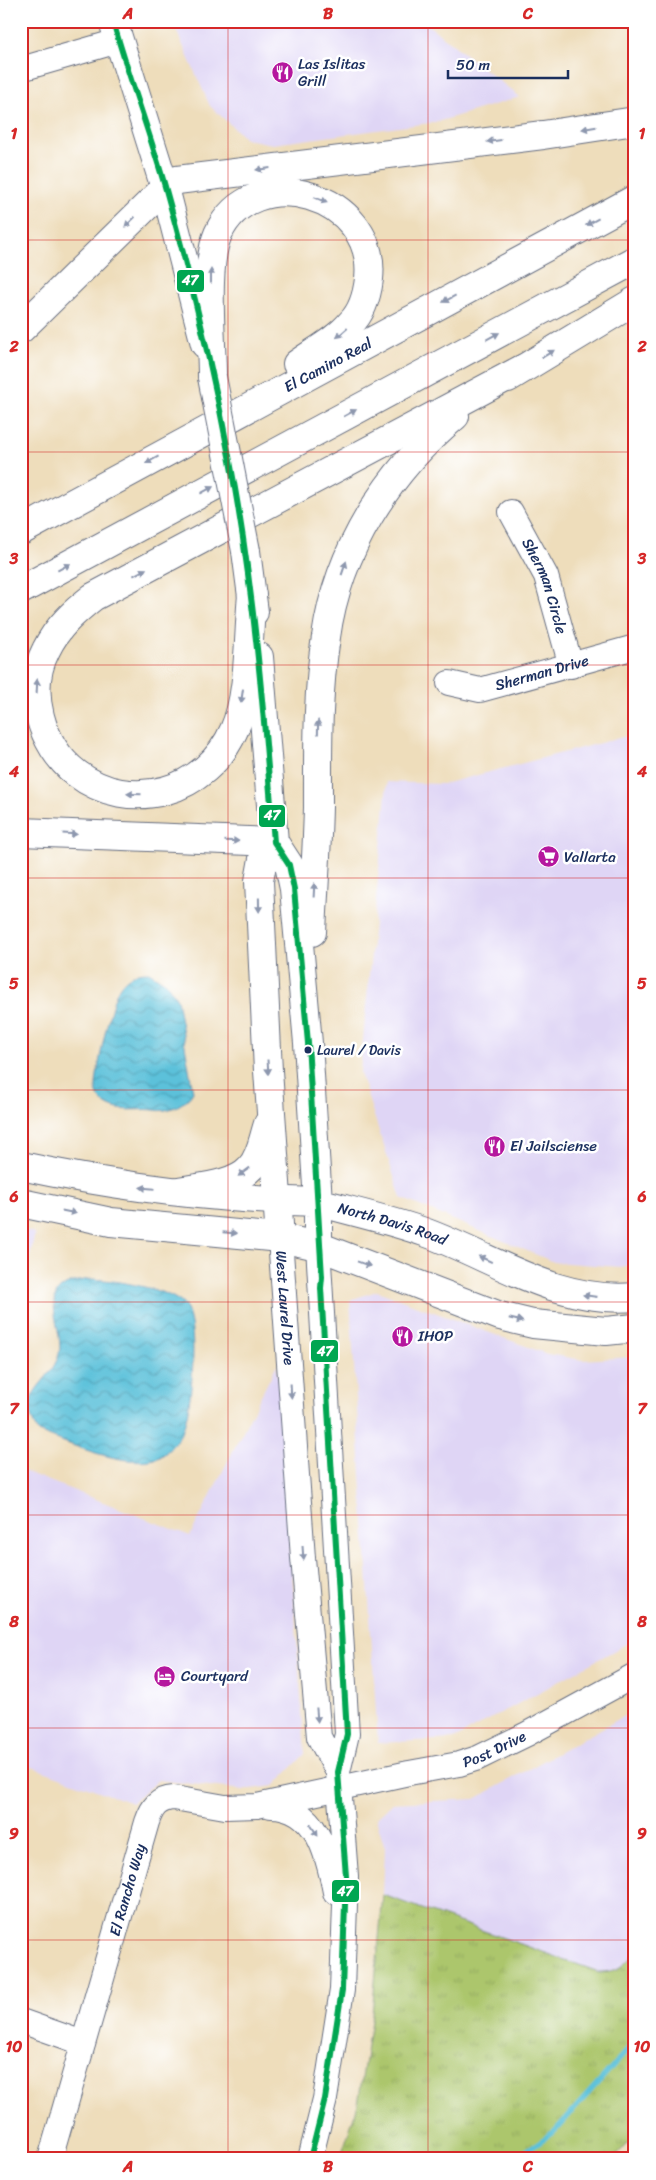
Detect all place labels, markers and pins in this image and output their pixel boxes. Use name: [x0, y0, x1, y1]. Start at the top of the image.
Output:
place label: Las Islitas Grill: [298, 51, 366, 94]
restaurant icon: Las Islitas Grill: [270, 61, 294, 85]
place label: Vallarta: [564, 844, 616, 870]
supermarket icon: Vallarta: [536, 845, 560, 869]
place label: Laurel / Davis: [317, 1038, 401, 1063]
marker: Laurel / Davis: [303, 1045, 313, 1055]
place label: El Jailsciense: [510, 1133, 597, 1159]
restaurant icon: El Jailsciense: [482, 1134, 506, 1158]
place label: IHOP: [417, 1323, 453, 1349]
restaurant icon: IHOP: [390, 1324, 414, 1348]
place label: Courtyard: [181, 1663, 249, 1689]
hotel icon: Courtyard: [153, 1664, 177, 1688]

